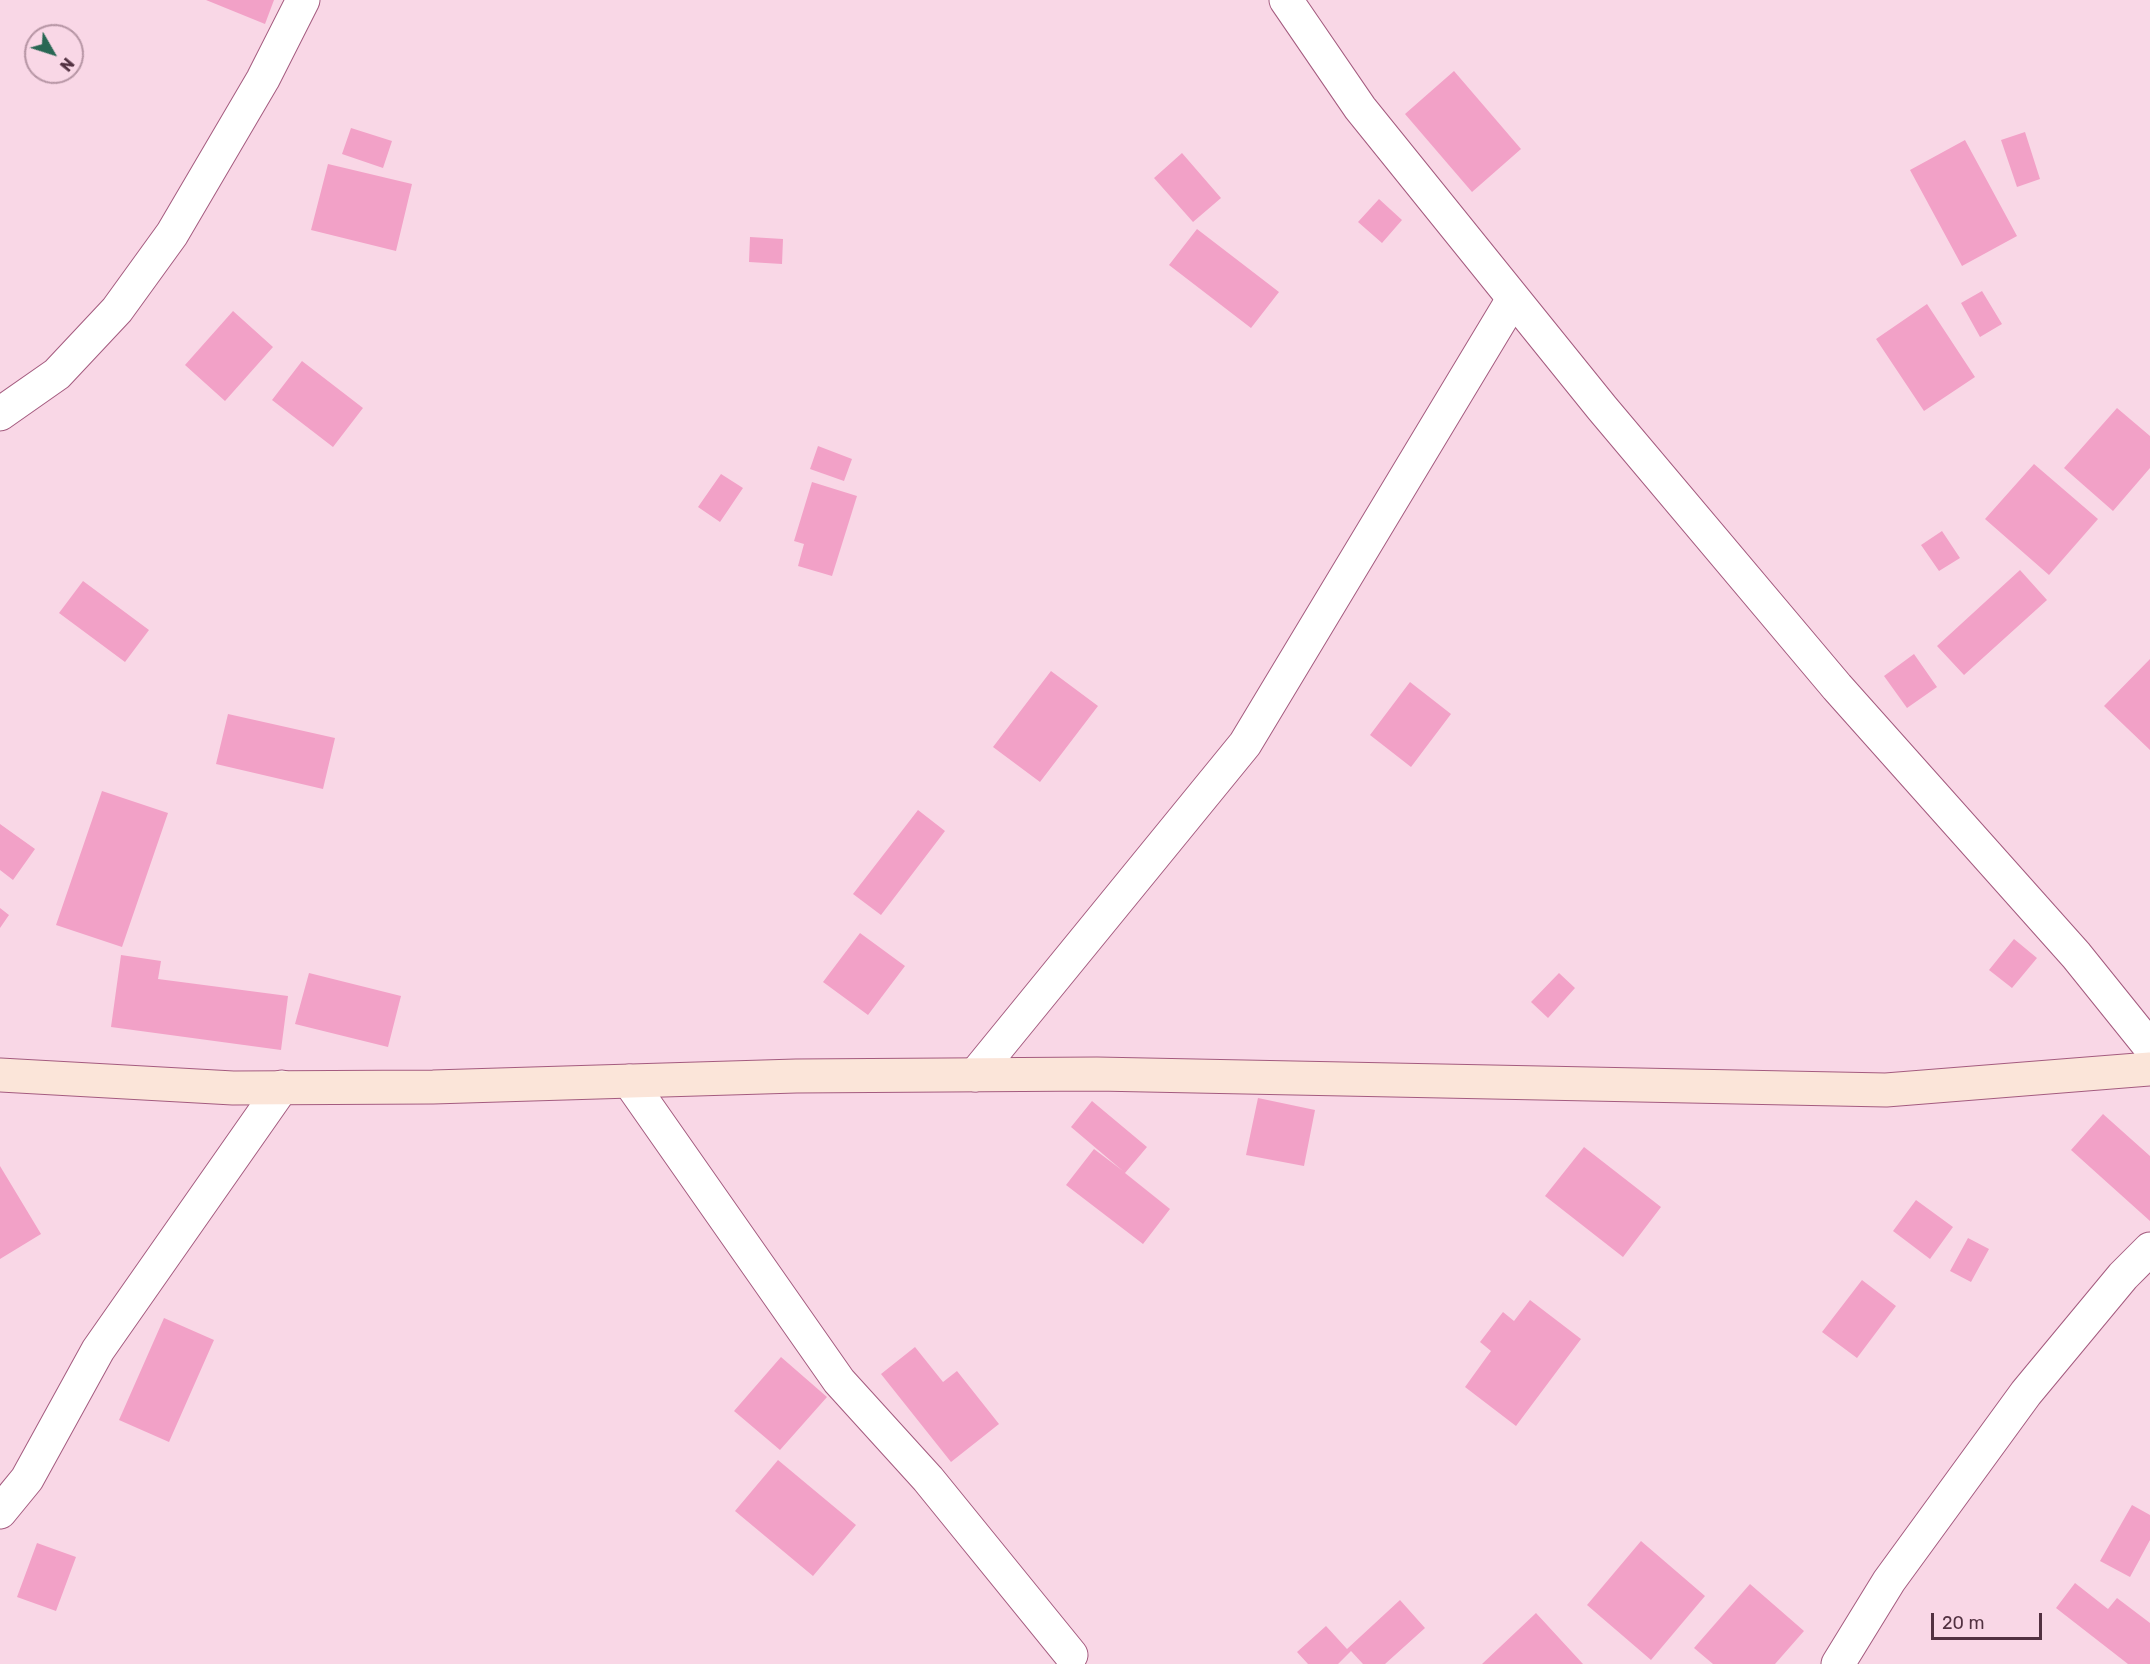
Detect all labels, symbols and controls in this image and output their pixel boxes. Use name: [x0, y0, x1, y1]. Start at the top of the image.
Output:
north arrow: [24, 24, 84, 84]
text: N: [56, 54, 78, 75]
scale bar: [1934, 1601, 2045, 1639]
text: 20 m: [1942, 1612, 1984, 1634]

